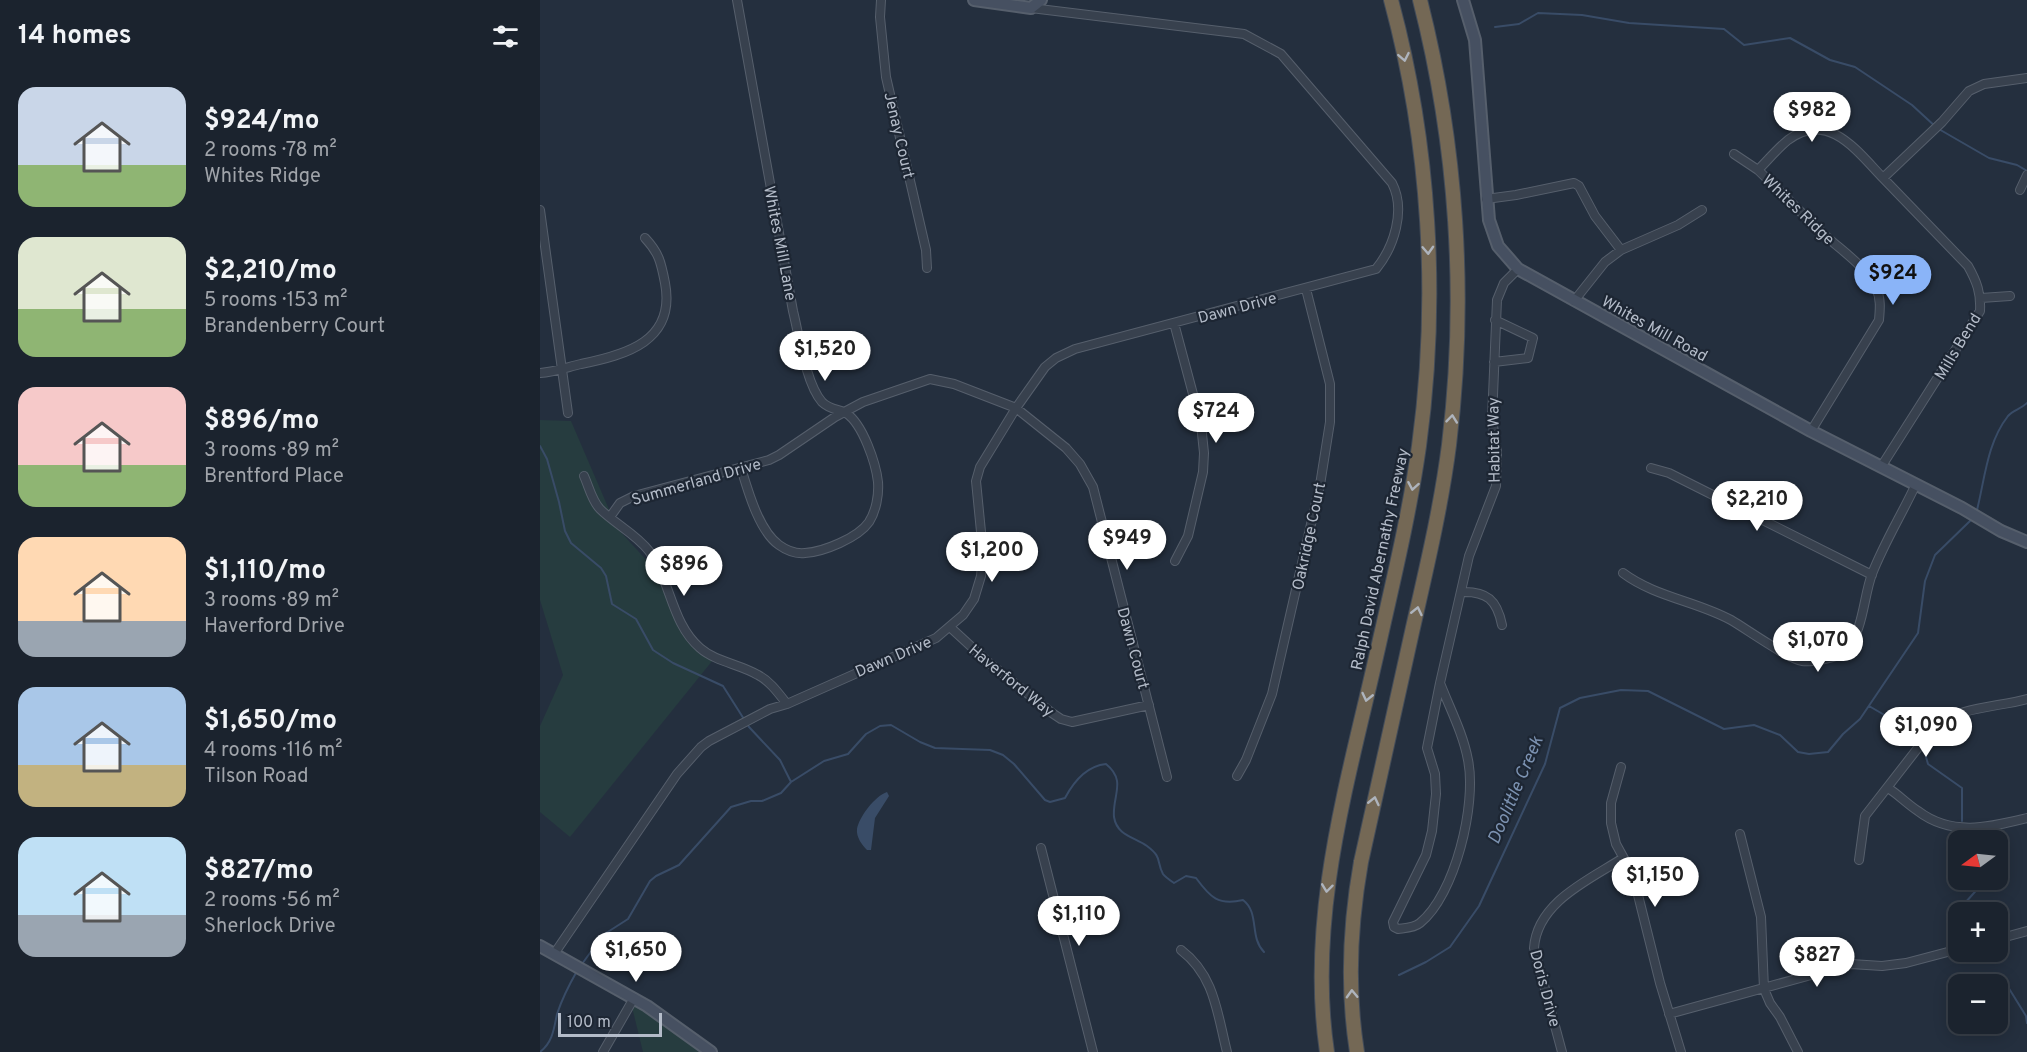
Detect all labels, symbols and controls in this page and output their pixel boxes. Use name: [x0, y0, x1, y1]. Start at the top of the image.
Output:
text: 14 homes: [18, 20, 132, 53]
icon: filters: [489, 20, 522, 53]
one-way arrow: [1397, 52, 1410, 62]
street label: Jenay Court: [878, 90, 918, 181]
pin: $982: [1776, 92, 1848, 143]
text: $982: [1788, 98, 1836, 124]
text: $924/mo: [204, 105, 320, 138]
icon: home: [66, 111, 138, 183]
text: 2 rooms · 78 m²: [204, 138, 337, 164]
text: Whites Ridge: [204, 164, 321, 190]
street label: Whites Ridge: [1757, 171, 1838, 250]
street label: Whites Mill Lane: [758, 184, 800, 303]
one-way arrow: [1421, 246, 1434, 255]
text: $2,210/mo: [204, 255, 337, 288]
pin: $924: [1857, 255, 1929, 306]
icon: home: [66, 261, 138, 333]
text: $924: [1868, 261, 1918, 287]
text: 5 rooms · 153 m²: [204, 288, 347, 314]
street label: Dawn Drive: [1196, 289, 1279, 329]
street label: Whites Mill Road: [1597, 292, 1711, 367]
street label: Mills Bend: [1931, 310, 1986, 384]
text: Brandenberry Court: [204, 314, 385, 340]
pin: $1,520: [776, 331, 874, 382]
text: $1,520: [794, 337, 856, 363]
pin: $724: [1180, 393, 1252, 444]
street label: Habitat Way: [1484, 397, 1506, 483]
text: $724: [1192, 399, 1240, 425]
text: $896/mo: [204, 405, 319, 438]
icon: home: [66, 411, 138, 483]
one-way arrow: [1445, 414, 1457, 423]
text: 3 rooms · 89 m²: [204, 438, 339, 464]
street label: Ralph David Abernathy Freeway: [1348, 447, 1414, 672]
street label: Summerland Drive: [629, 455, 764, 511]
text: Brentford Place: [204, 464, 344, 490]
street label: Oakridge Court: [1289, 481, 1331, 592]
pin: $2,210: [1708, 481, 1806, 532]
one-way arrow: [1407, 482, 1419, 491]
text: $2,210: [1726, 487, 1788, 513]
pin: $949: [1091, 520, 1163, 571]
text: $949: [1102, 526, 1152, 552]
pin: $1,200: [943, 532, 1041, 583]
text: $1,200: [960, 538, 1024, 564]
pin: $896: [648, 546, 720, 597]
text: $896: [659, 552, 709, 578]
text: $1,110/mo: [204, 555, 326, 588]
icon: home: [66, 561, 138, 633]
text: 3 rooms · 89 m²: [204, 588, 339, 614]
street label: Dawn Court: [1112, 605, 1153, 692]
one-way arrow: [1410, 606, 1423, 616]
text: Haverford Drive: [204, 614, 345, 640]
pin: $1,070: [1769, 622, 1867, 673]
text: $1,070: [1787, 628, 1849, 654]
street label: Dawn Drive: [853, 633, 935, 683]
street label: Haverford Way: [964, 641, 1058, 722]
one-way arrow: [1362, 692, 1375, 702]
text: $1,650/mo: [204, 705, 337, 738]
pin: $1,090: [1877, 707, 1975, 758]
icon: home: [66, 711, 138, 783]
text: $1,090: [1894, 713, 1958, 739]
water label: Doolittle Creek: [1483, 732, 1550, 848]
text: 4 rooms · 116 m²: [204, 738, 342, 764]
text: Tilson Road: [204, 764, 308, 790]
one-way arrow: [1367, 796, 1380, 806]
north arrow: [1948, 830, 2008, 890]
map controls: [1948, 830, 2008, 1034]
text: $827/mo: [204, 855, 314, 888]
pin: $1,150: [1606, 857, 1704, 908]
icon: home: [66, 861, 138, 933]
text: $1,150: [1626, 863, 1684, 889]
one-way arrow: [1321, 883, 1334, 893]
text: 2 rooms · 56 m²: [204, 888, 340, 914]
pin: $1,110: [1030, 896, 1128, 947]
text: $1,110: [1052, 902, 1106, 928]
button: +: [1948, 902, 2008, 962]
text: Sherlock Drive: [204, 914, 336, 940]
pin: $1,650: [587, 932, 685, 983]
pin: $827: [1781, 937, 1853, 988]
text: $1,650: [605, 938, 667, 964]
text: $827: [1793, 943, 1841, 969]
street label: Doris Drive: [1524, 948, 1564, 1029]
button: −: [1948, 974, 2008, 1034]
one-way arrow: [1345, 989, 1358, 998]
scale bar: [558, 1010, 662, 1038]
text: 100 m: [567, 1013, 611, 1033]

